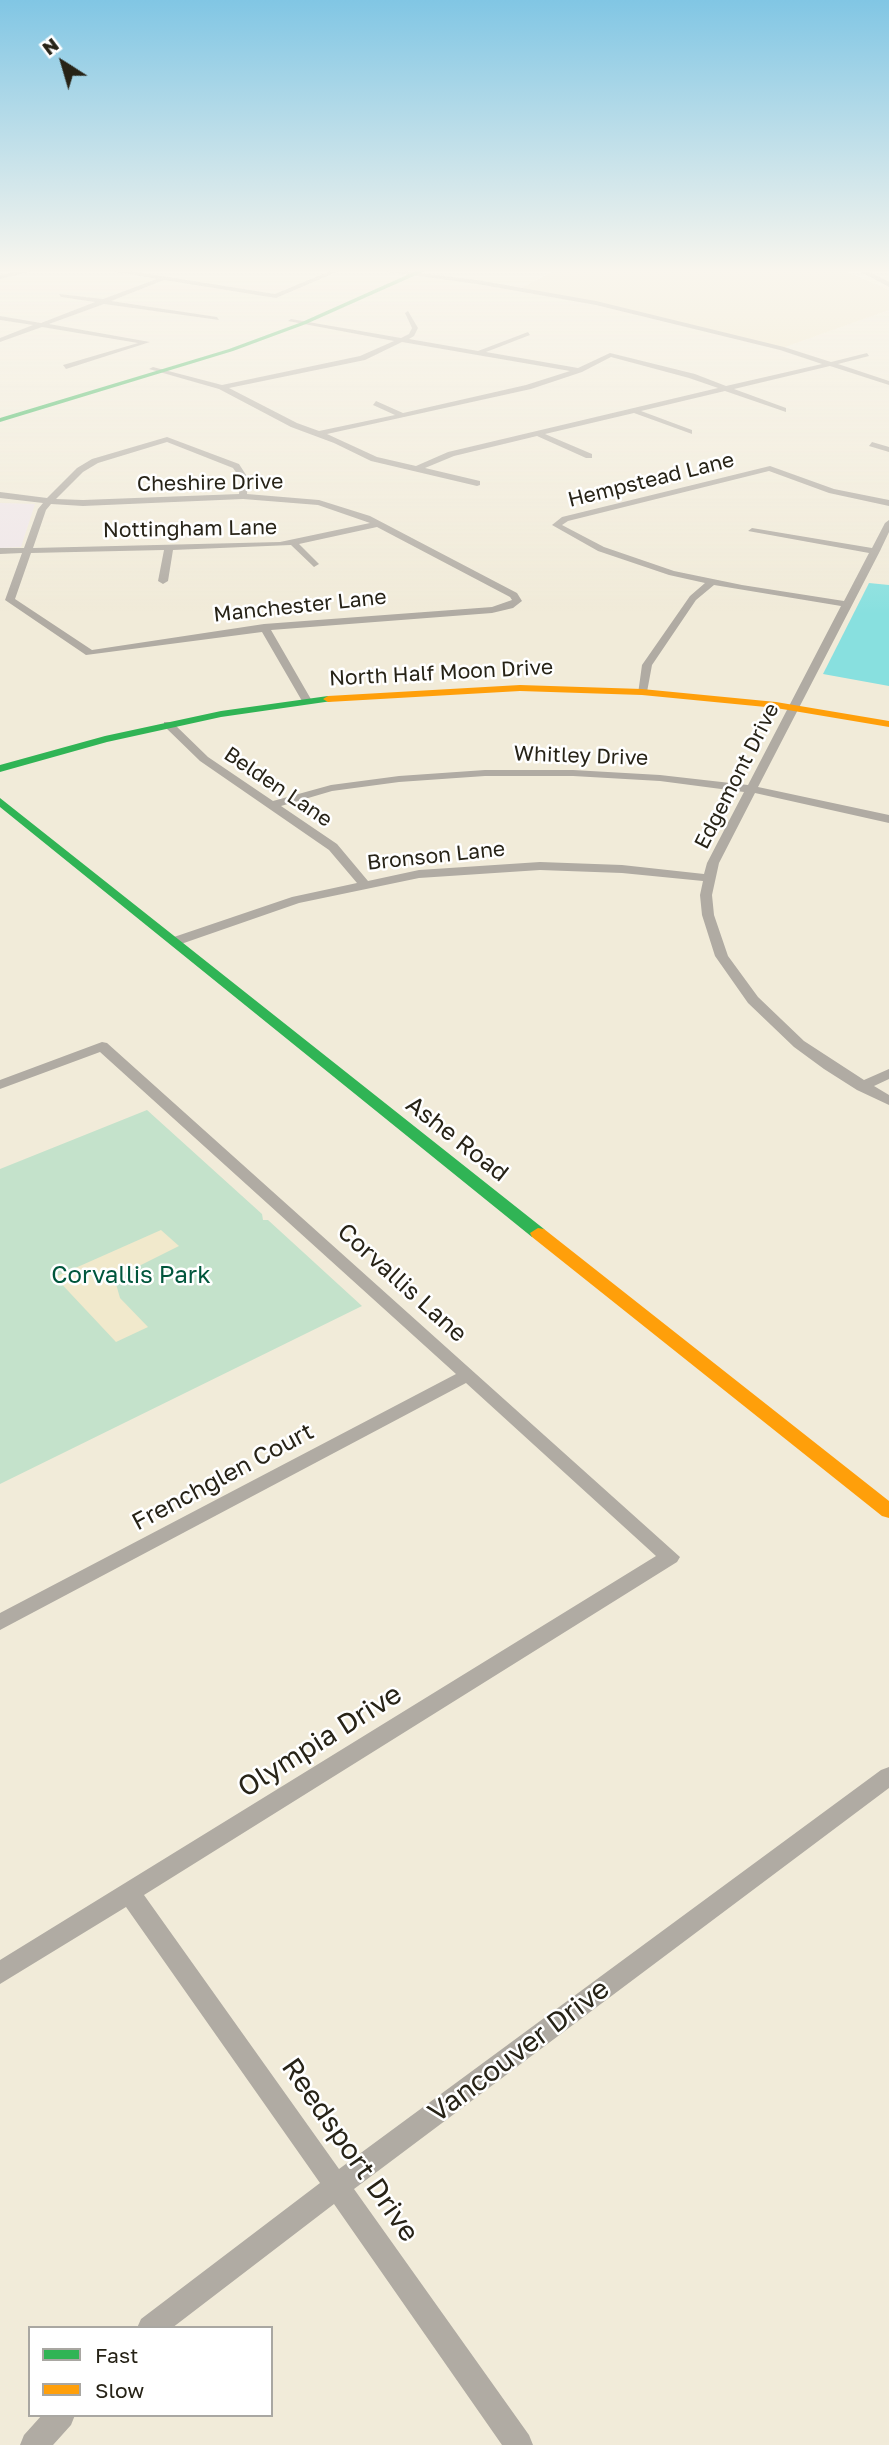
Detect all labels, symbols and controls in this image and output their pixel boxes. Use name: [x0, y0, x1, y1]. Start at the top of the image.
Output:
north arrow: [28, 28, 98, 98]
text: N: [37, 32, 63, 59]
street label: Hempstead Lane: [565, 447, 737, 513]
street label: Cheshire Drive: [137, 469, 283, 497]
street label: Nottingham Lane: [103, 515, 277, 543]
street label: Manchester Lane: [212, 584, 388, 628]
street label: North Half Moon Drive: [328, 655, 554, 691]
street label: Edgemont Drive: [689, 699, 785, 853]
street label: Whitley Drive: [513, 741, 649, 771]
street label: Belden Lane: [219, 742, 337, 832]
street label: Bronson Lane: [366, 836, 506, 876]
street label: Ashe Road: [400, 1090, 514, 1188]
street label: Corvallis Lane: [332, 1218, 472, 1348]
park label: Corvallis Park: [51, 1261, 211, 1289]
street label: Frenchglen Court: [127, 1417, 319, 1537]
street label: Olympia Drive: [232, 1677, 408, 1805]
street label: Vancouver Drive: [422, 1972, 616, 2130]
street label: Reedsport Drive: [274, 2052, 426, 2248]
legend: [28, 2326, 273, 2417]
text: Fast: [95, 2342, 138, 2368]
text: Slow: [95, 2377, 144, 2403]

